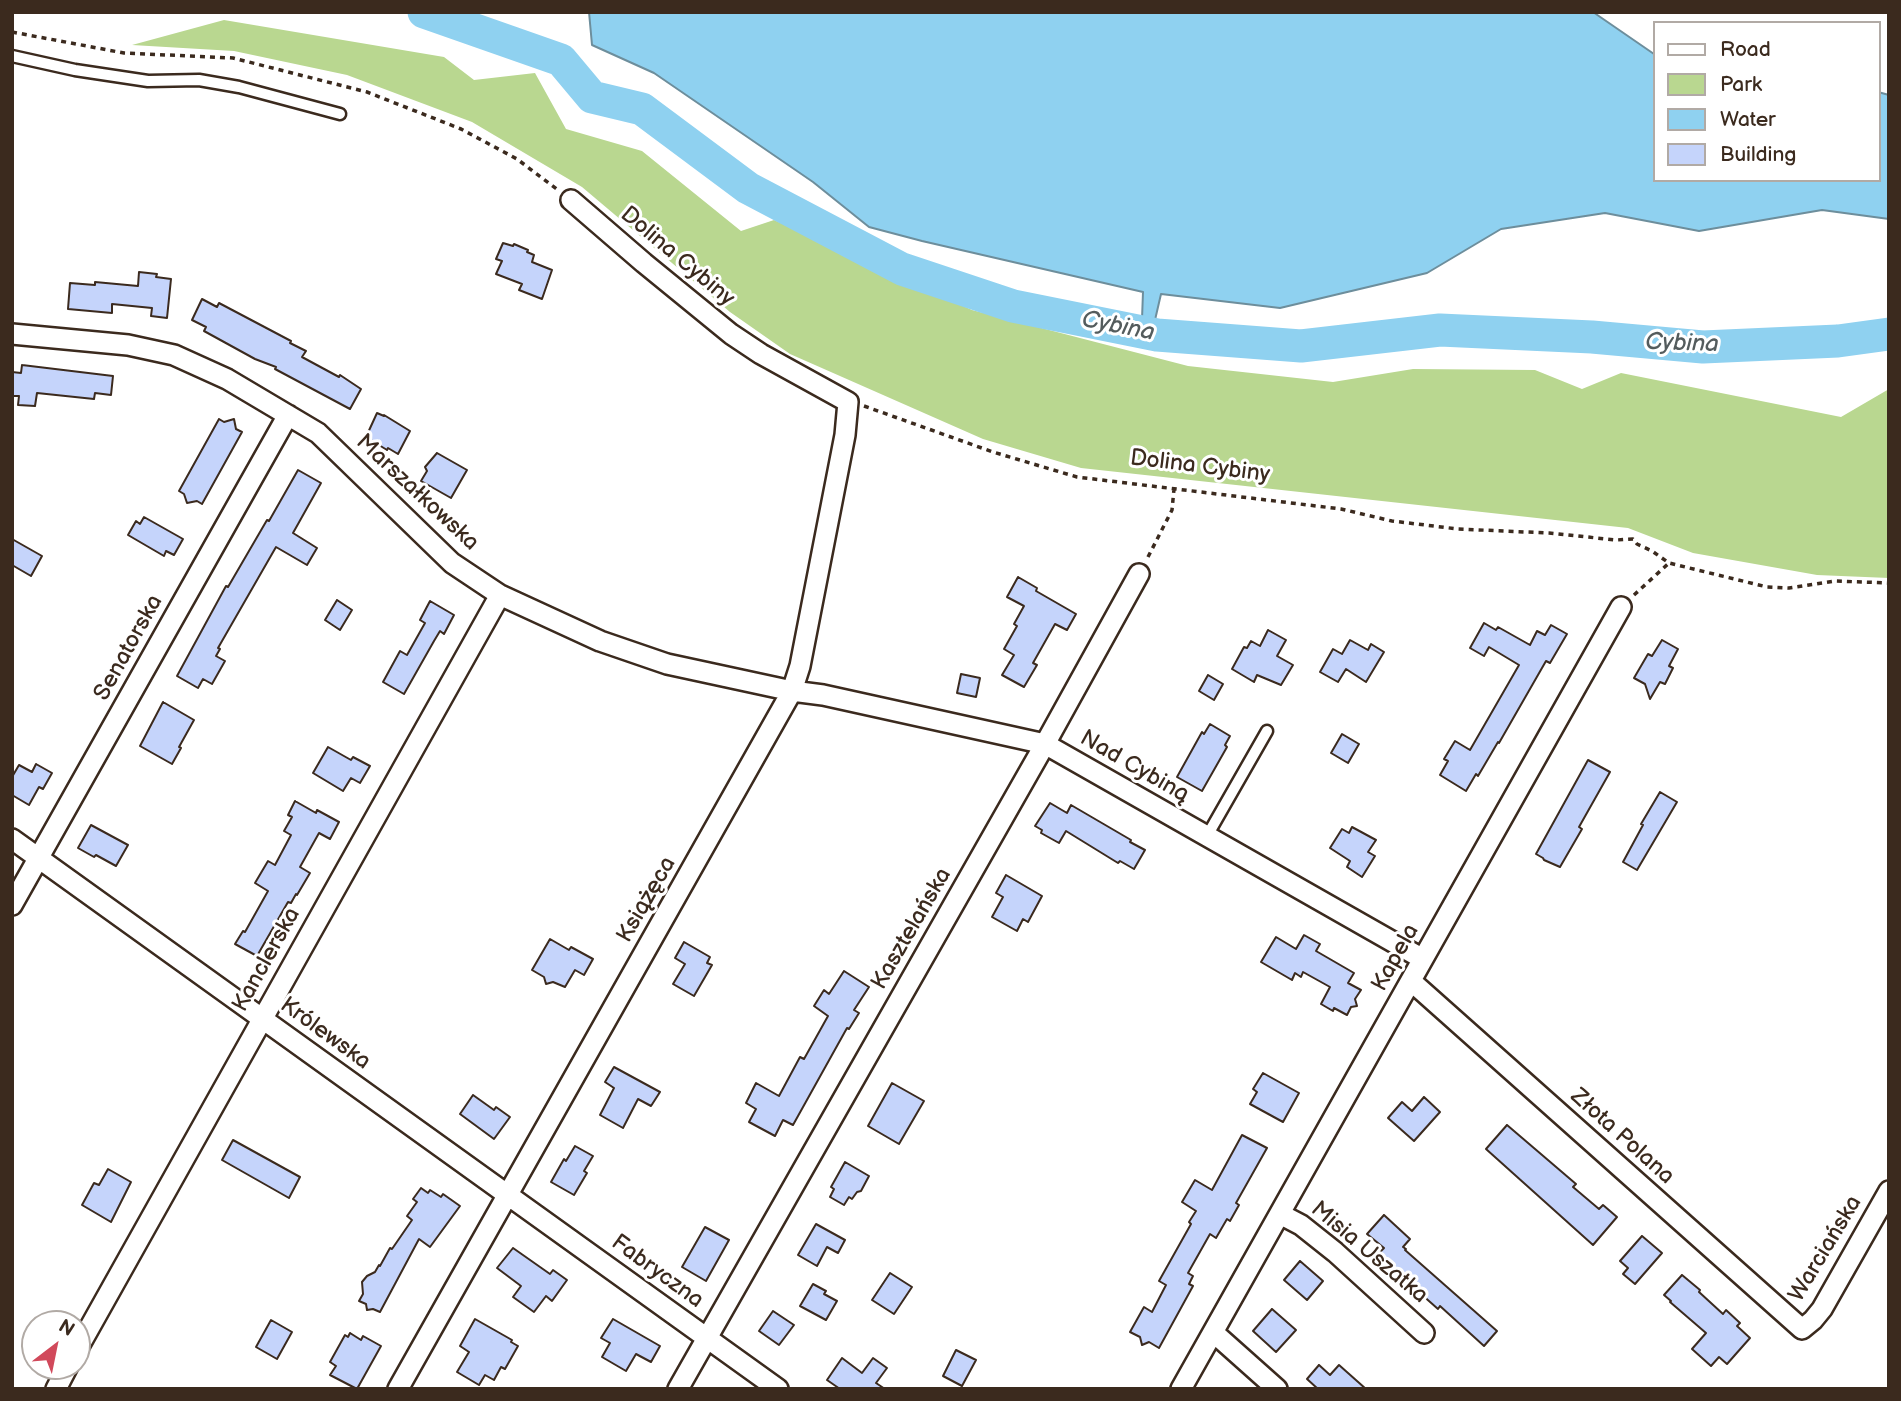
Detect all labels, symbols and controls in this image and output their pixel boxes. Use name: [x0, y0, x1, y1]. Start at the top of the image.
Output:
legend: [1652, 21, 1880, 182]
text: Road: [1720, 37, 1771, 62]
text: Park: [1720, 72, 1762, 97]
text: Water: [1720, 107, 1776, 132]
text: Building: [1720, 142, 1796, 167]
street label: Dolina Cybiny: [614, 201, 740, 313]
water label: Cybina: [1079, 306, 1157, 348]
water label: Cybina: [1645, 328, 1719, 360]
street label: Marszałkowska: [350, 429, 484, 557]
street label: Dolina Cybiny: [1129, 445, 1271, 489]
street label: Senatorska: [89, 590, 169, 706]
street label: Nad Cybiną: [1075, 725, 1193, 809]
street label: Książęca: [611, 852, 683, 948]
street label: Kasztelańska: [866, 863, 958, 995]
street label: Kanclerska: [227, 903, 307, 1017]
street label: Kapela: [1366, 920, 1426, 996]
street label: Królewska: [274, 992, 376, 1076]
street label: Złota Polana: [1564, 1083, 1680, 1191]
street label: Warciańska: [1784, 1191, 1868, 1307]
street label: Misia Uszatka: [1305, 1196, 1433, 1310]
street label: Fabryczna: [605, 1229, 709, 1315]
north arrow: [21, 1310, 91, 1380]
text: N: [54, 1315, 78, 1342]

